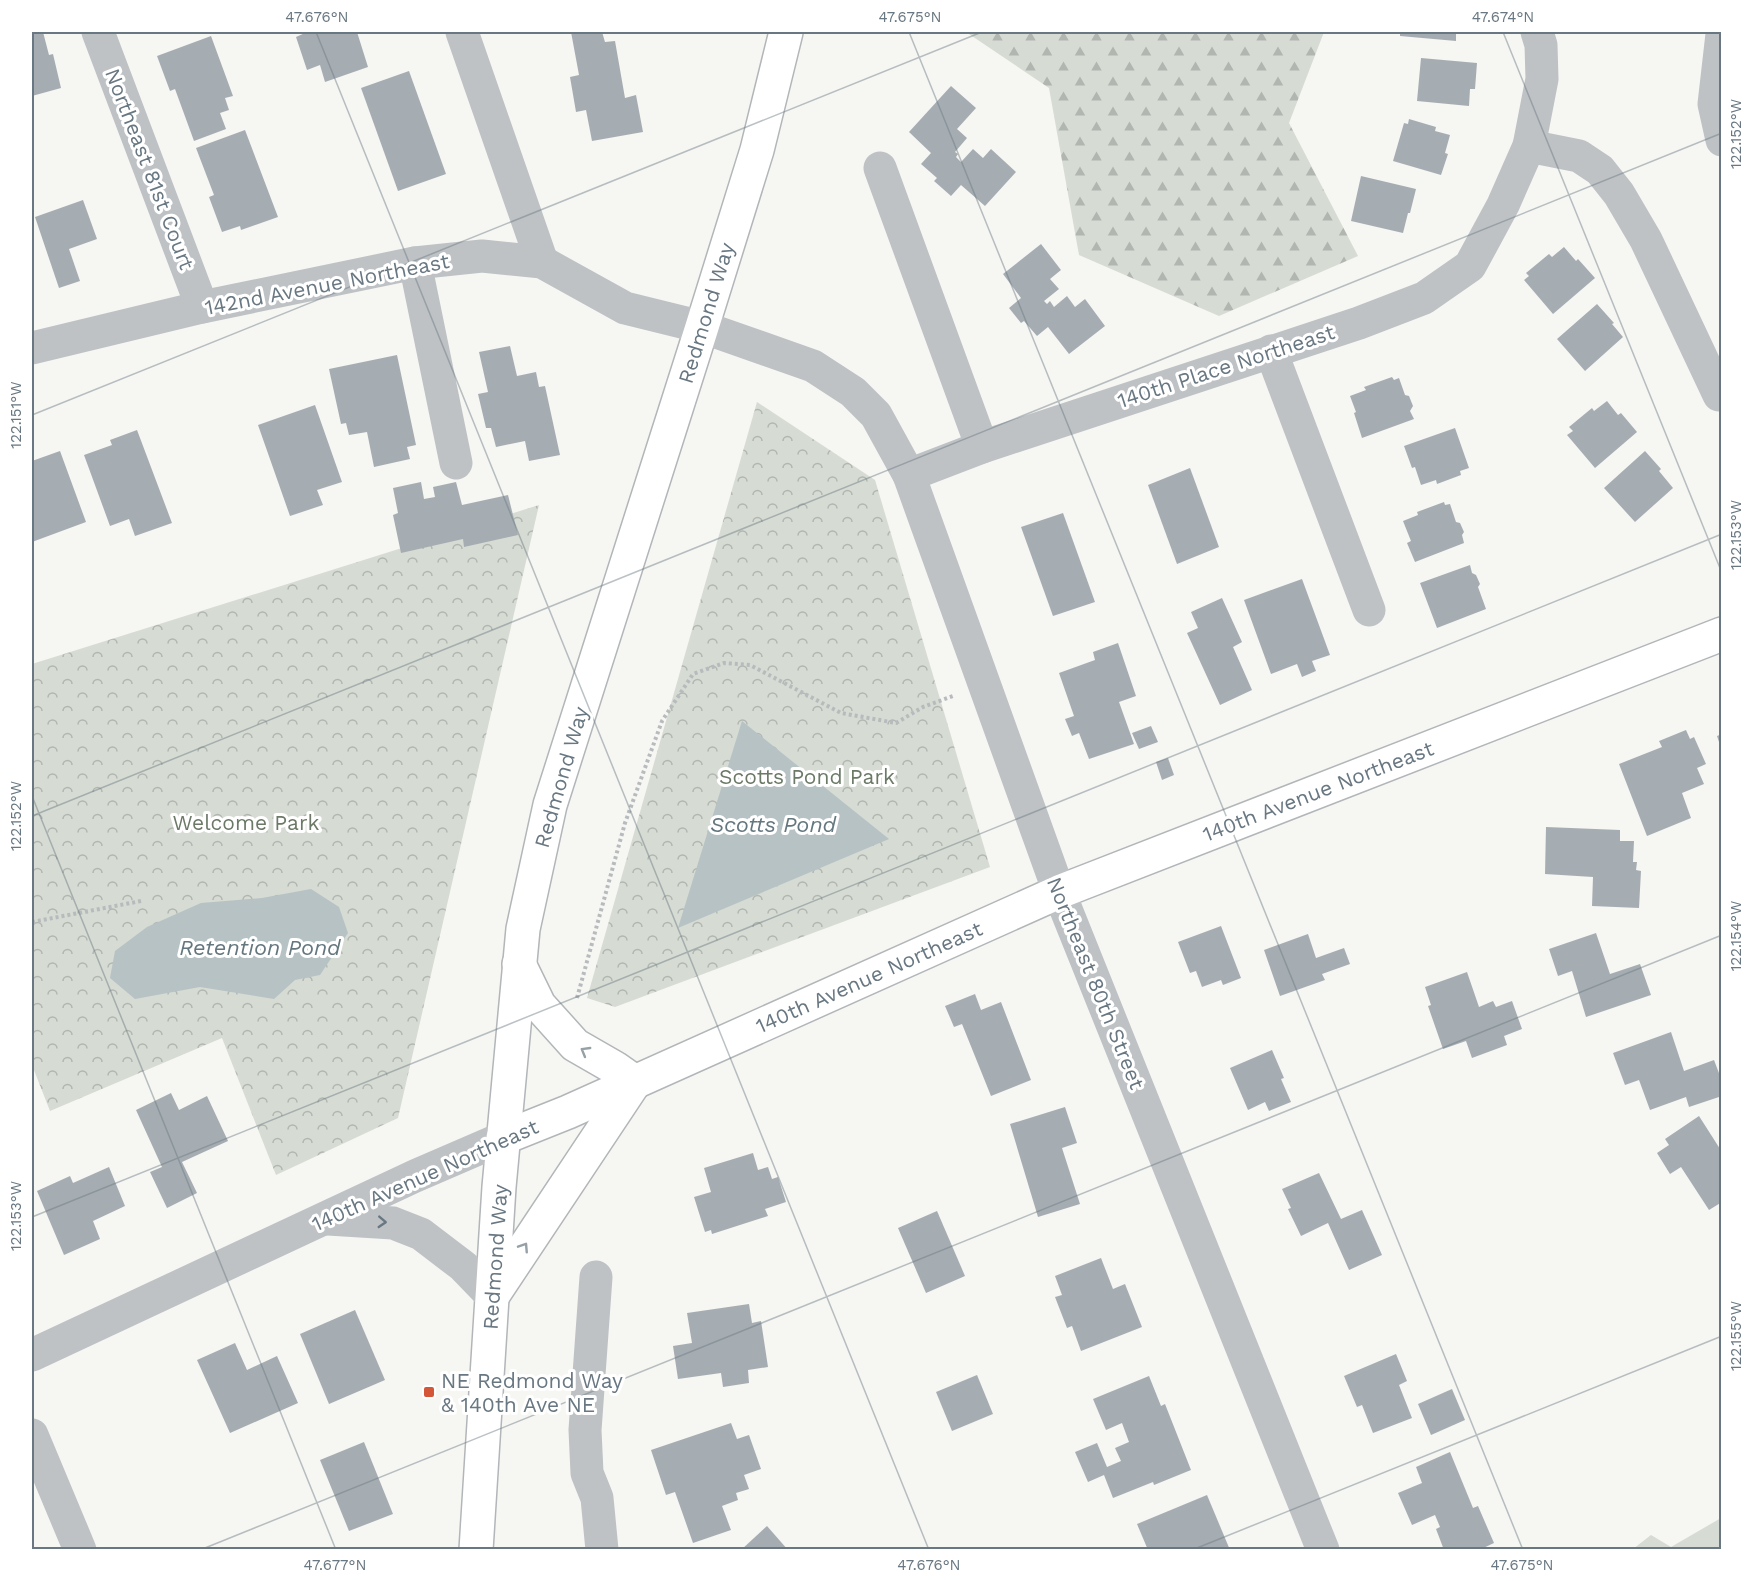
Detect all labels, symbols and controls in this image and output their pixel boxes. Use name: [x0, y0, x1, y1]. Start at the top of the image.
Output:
text: 47.676°N: [285, 8, 349, 26]
text: 47.675°N: [878, 8, 942, 26]
text: 47.674°N: [1472, 8, 1534, 26]
street label: Northeast 81st Court: [100, 65, 200, 273]
text: 122.152°W: [1727, 99, 1745, 169]
street label: Redmond Way: [673, 239, 739, 386]
street label: 142nd Avenue Northeast: [203, 248, 452, 320]
street label: 140th Place Northeast: [1114, 319, 1338, 413]
text: 122.151°W: [7, 381, 25, 449]
text: 122.153°W: [1727, 500, 1745, 570]
street label: Redmond Way: [529, 703, 593, 851]
street label: 140th Avenue Northeast: [1199, 735, 1437, 847]
park label: Scotts Pond Park: [719, 764, 895, 789]
text: 122.152°W: [7, 781, 25, 851]
park label: Welcome Park: [173, 810, 320, 835]
water label: Scotts Pond: [710, 812, 838, 837]
street label: Northeast 80th Street: [1042, 873, 1150, 1093]
text: 122.154°W: [1727, 901, 1745, 971]
street label: 140th Avenue Northeast: [752, 916, 986, 1038]
water label: Retention Pond: [179, 935, 342, 960]
one-way arrow: [581, 1046, 591, 1058]
street label: 140th Avenue Northeast: [308, 1114, 542, 1236]
text: 122.153°W: [7, 1181, 25, 1251]
street label: Redmond Way: [477, 1183, 513, 1331]
one-way arrow: [377, 1216, 386, 1229]
one-way arrow: [517, 1243, 528, 1254]
text: 122.155°W: [1727, 1301, 1745, 1371]
place label: NE Redmond Way & 140th Ave NE: [441, 1368, 623, 1417]
marker: NE Redmond Way & 140th Ave NE: [422, 1385, 436, 1399]
text: 47.677°N: [304, 1556, 366, 1574]
text: 47.676°N: [897, 1556, 961, 1574]
text: 47.675°N: [1490, 1556, 1554, 1574]

